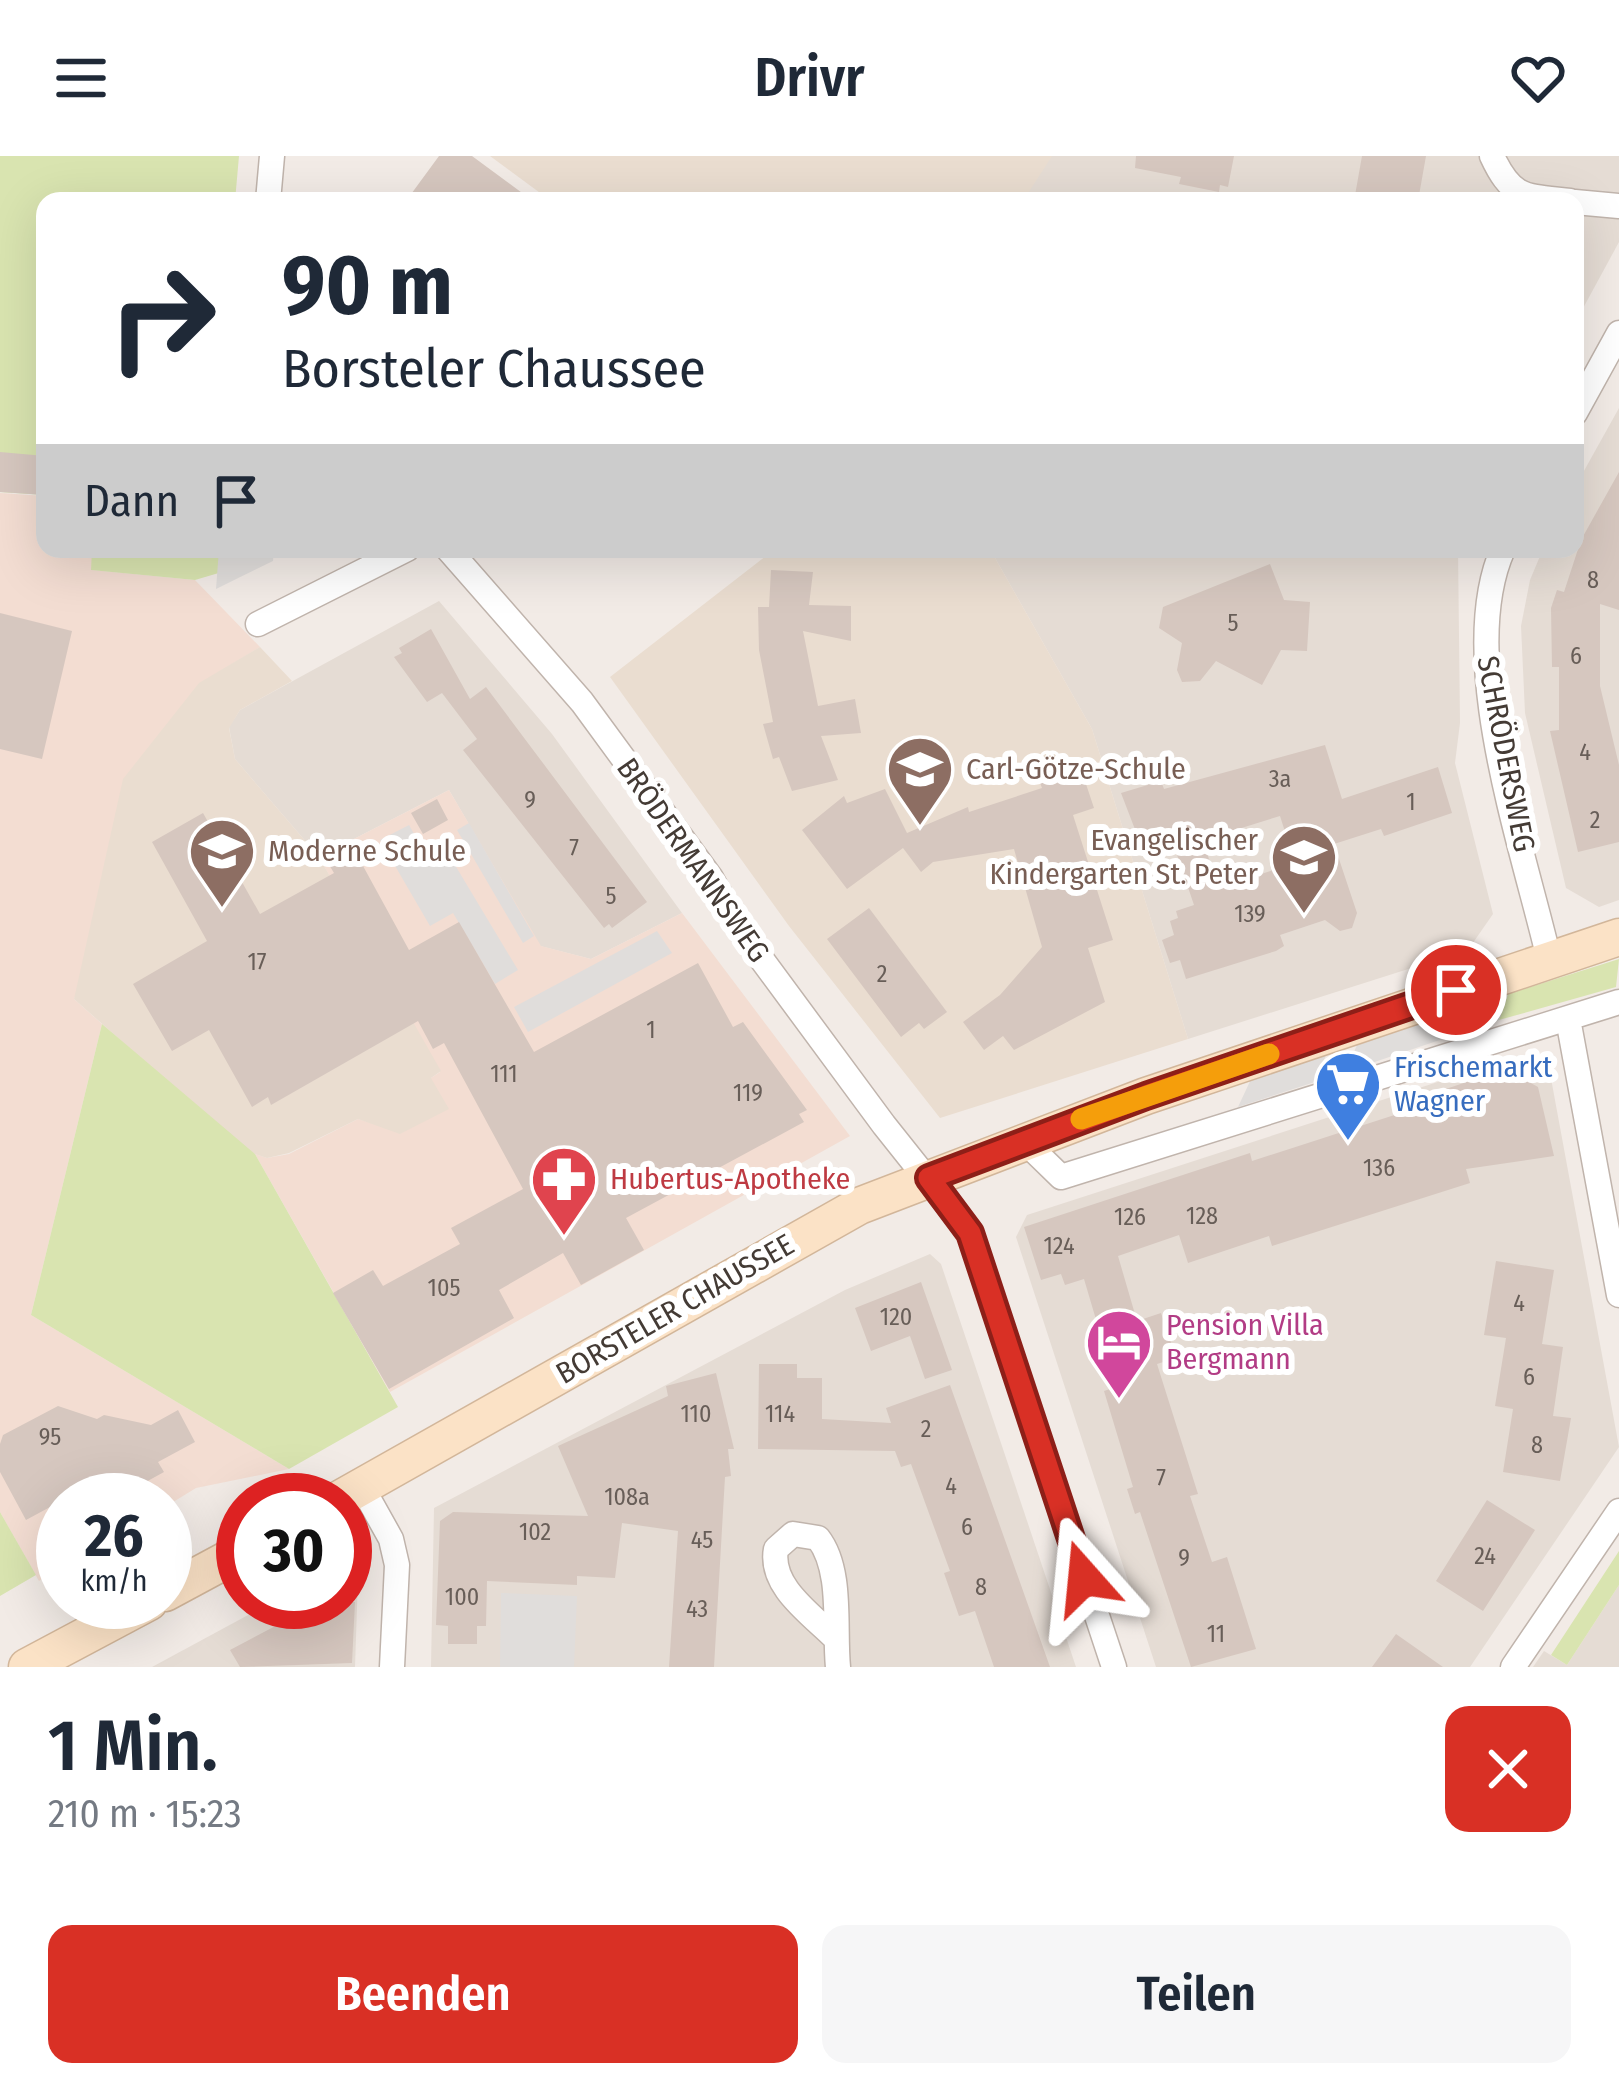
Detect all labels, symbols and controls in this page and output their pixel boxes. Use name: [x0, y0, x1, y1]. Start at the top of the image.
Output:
icon: menu: [48, 45, 114, 111]
icon: heart: [1505, 45, 1571, 111]
text: Drivr: [754, 46, 865, 110]
text: 90 m: [282, 235, 453, 336]
icon: right: [84, 240, 240, 396]
text: Borsteler Chaussee: [282, 337, 706, 401]
icon: arrive: [203, 468, 269, 534]
text: Dann: [84, 474, 179, 528]
house number: 8: [1587, 566, 1599, 594]
house number: 5: [1227, 609, 1239, 637]
house number: 6: [1570, 642, 1582, 670]
street label: SCHRÖDERSWEG: [1469, 653, 1543, 855]
school or university icon: Carl-Götze-Schule: [885, 734, 955, 828]
house number: 4: [1579, 738, 1591, 766]
street label: BRÖDERMANNSWEG: [609, 751, 777, 969]
place label: Carl-Götze-Schule: [966, 751, 1186, 787]
house number: 3a: [1269, 765, 1291, 793]
house number: 9: [524, 786, 536, 814]
house number: 1: [1406, 788, 1416, 816]
house number: 2: [1590, 806, 1600, 834]
school or university icon: Moderne Schule: [187, 816, 257, 910]
place label: Evangelischer Kindergarten St. Peter: [990, 822, 1259, 892]
school or university icon: Evangelischer Kindergarten St. Peter: [1269, 822, 1339, 916]
place label: Moderne Schule: [268, 833, 466, 869]
house number: 7: [569, 834, 579, 862]
house number: 5: [605, 882, 617, 910]
house number: 139: [1234, 900, 1266, 928]
pin: [1405, 939, 1507, 1041]
house number: 17: [247, 948, 267, 976]
icon: arrive: [1423, 957, 1489, 1023]
house number: 2: [877, 960, 887, 988]
house number: 1: [646, 1016, 656, 1044]
supermarket icon: Frischemarkt Wagner: [1313, 1049, 1383, 1143]
place label: Frischemarkt Wagner: [1394, 1049, 1553, 1119]
house number: 111: [490, 1060, 518, 1088]
house number: 119: [733, 1079, 763, 1107]
pharmacy icon: Hubertus-Apotheke: [529, 1144, 599, 1238]
house number: 136: [1363, 1154, 1395, 1182]
place label: Hubertus-Apotheke: [610, 1161, 850, 1197]
house number: 128: [1186, 1202, 1218, 1230]
house number: 126: [1114, 1203, 1146, 1231]
street label: BORSTELER CHAUSSEE: [550, 1226, 800, 1392]
house number: 124: [1043, 1232, 1075, 1260]
house number: 105: [428, 1274, 460, 1302]
house number: 4: [1513, 1289, 1525, 1317]
house number: 120: [880, 1303, 912, 1331]
hotel icon: Pension Villa Bergmann: [1084, 1307, 1154, 1401]
place label: Pension Villa Bergmann: [1166, 1307, 1324, 1377]
house number: 6: [1523, 1363, 1535, 1391]
house number: 110: [681, 1400, 711, 1428]
house number: 114: [765, 1400, 795, 1428]
house number: 2: [921, 1415, 931, 1443]
house number: 95: [39, 1423, 61, 1451]
house number: 8: [1531, 1431, 1543, 1459]
house number: 7: [1156, 1464, 1166, 1492]
house number: 4: [945, 1472, 957, 1500]
speed limit sign: 30: [216, 1473, 372, 1629]
house number: 108a: [604, 1483, 650, 1511]
text: 26: [84, 1500, 144, 1572]
house number: 6: [961, 1513, 973, 1541]
position arrow: [1021, 1515, 1147, 1641]
house number: 102: [519, 1518, 551, 1546]
house number: 45: [691, 1526, 713, 1554]
house number: 24: [1474, 1542, 1496, 1570]
house number: 9: [1178, 1544, 1190, 1572]
text: km/h: [81, 1563, 147, 1599]
house number: 8: [975, 1573, 987, 1601]
house number: 100: [445, 1583, 479, 1611]
house number: 43: [686, 1595, 708, 1623]
house number: 11: [1207, 1620, 1225, 1648]
text: 1 Min.: [48, 1703, 218, 1789]
button: close: [1445, 1706, 1571, 1832]
text: 210 m · 15:23: [48, 1791, 242, 1837]
button: Beenden: [48, 1925, 798, 2063]
button: Teilen: [822, 1925, 1571, 2063]

